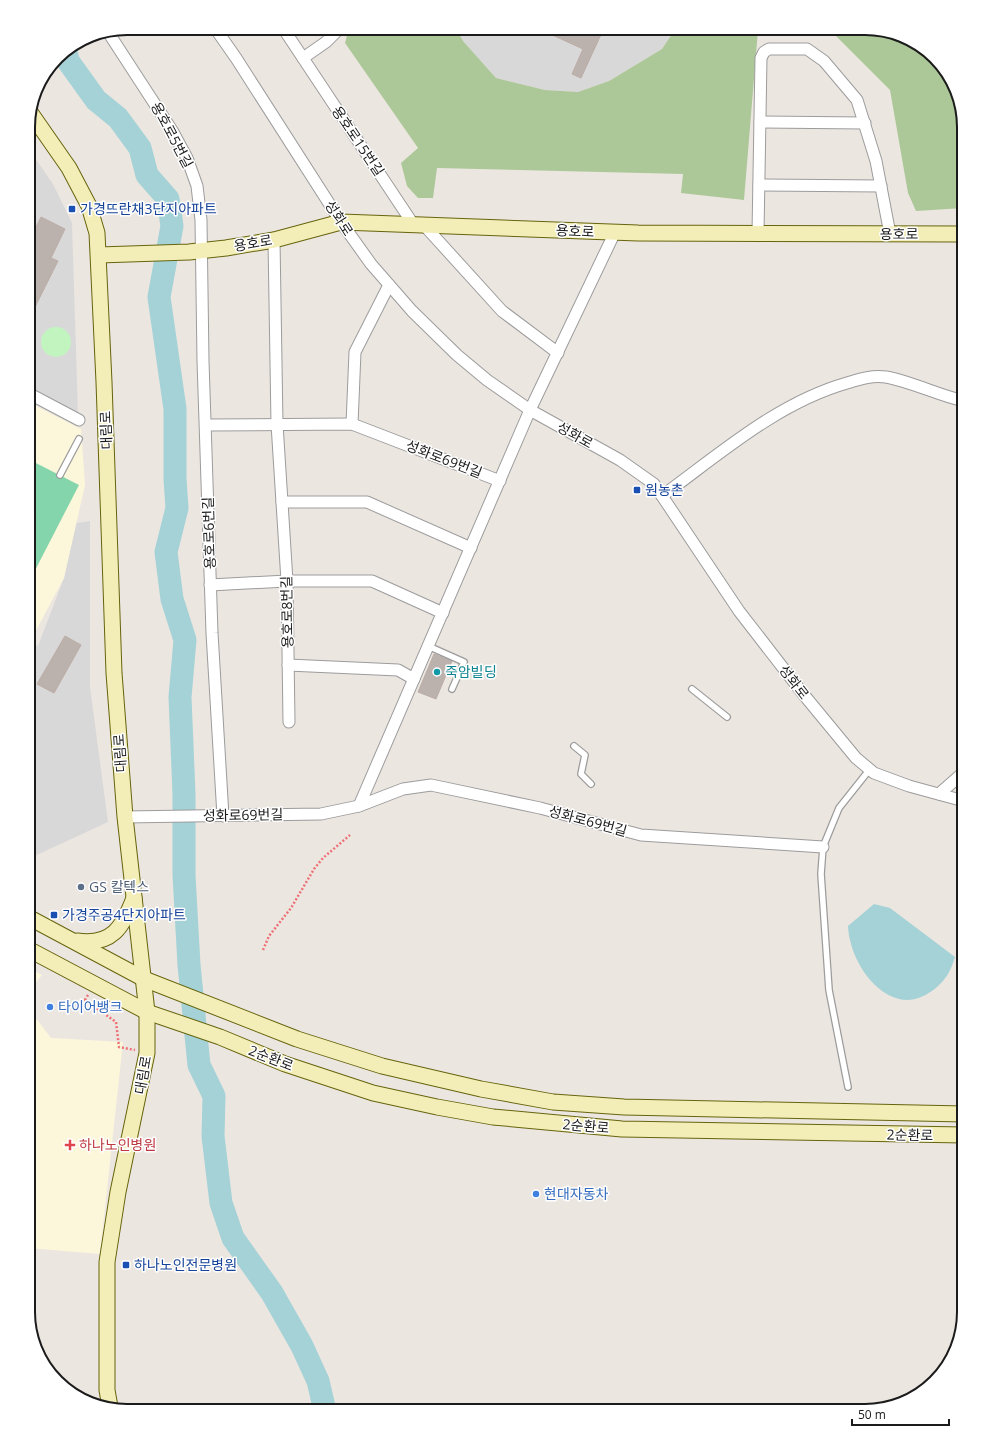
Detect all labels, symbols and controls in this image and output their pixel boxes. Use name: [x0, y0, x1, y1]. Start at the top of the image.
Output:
street label: 용호로5번길: [147, 98, 198, 171]
street label: 용호로15번길: [328, 102, 389, 179]
street label: 성화로: [321, 196, 358, 239]
place label: 가경뜨란채3단지아파트: [80, 199, 217, 218]
marker: 가경뜨란채3단지아파트: [67, 204, 77, 214]
street label: 용호로: [555, 220, 595, 241]
street label: 용호로: [880, 224, 918, 243]
street label: 용호로: [232, 230, 274, 255]
street label: 대림로: [95, 410, 116, 450]
street label: 성화로: [554, 417, 597, 452]
street label: 성화로69번길: [403, 435, 485, 482]
place label: 원농촌: [645, 480, 684, 499]
marker: 원농촌: [632, 485, 642, 495]
street label: 용호로6번길: [198, 497, 219, 570]
street label: 용호로8번길: [276, 576, 297, 648]
street label: 성화로: [775, 661, 814, 703]
place label: 죽암빌딩: [445, 662, 497, 681]
marker: 죽암빌딩: [432, 667, 442, 677]
street label: 대림로: [109, 733, 130, 773]
street label: 성화로69번길: [547, 801, 629, 840]
street label: 성화로69번길: [203, 804, 283, 825]
place label: GS 칼텍스: [89, 877, 149, 896]
marker: GS 칼텍스: [76, 882, 86, 892]
place label: 가경주공4단지아파트: [62, 905, 186, 924]
marker: 가경주공4단지아파트: [49, 910, 59, 920]
place label: 타이어뱅크: [58, 997, 123, 1016]
marker: 타이어뱅크: [45, 1002, 55, 1012]
street label: 2순환로: [246, 1040, 296, 1075]
street label: 대림로: [130, 1054, 155, 1096]
street label: 2순환로: [562, 1114, 610, 1137]
street label: 2순환로: [887, 1125, 934, 1144]
place label: 하나노인병원: [79, 1135, 156, 1154]
marker: 하나노인병원: [64, 1139, 76, 1151]
place label: 현대자동차: [544, 1184, 609, 1203]
marker: 현대자동차: [531, 1189, 541, 1199]
place label: 하나노인전문병원: [134, 1255, 237, 1274]
marker: 하나노인전문병원: [121, 1260, 131, 1270]
scale bar: [852, 1401, 949, 1427]
text: 50 m: [858, 1406, 886, 1423]

